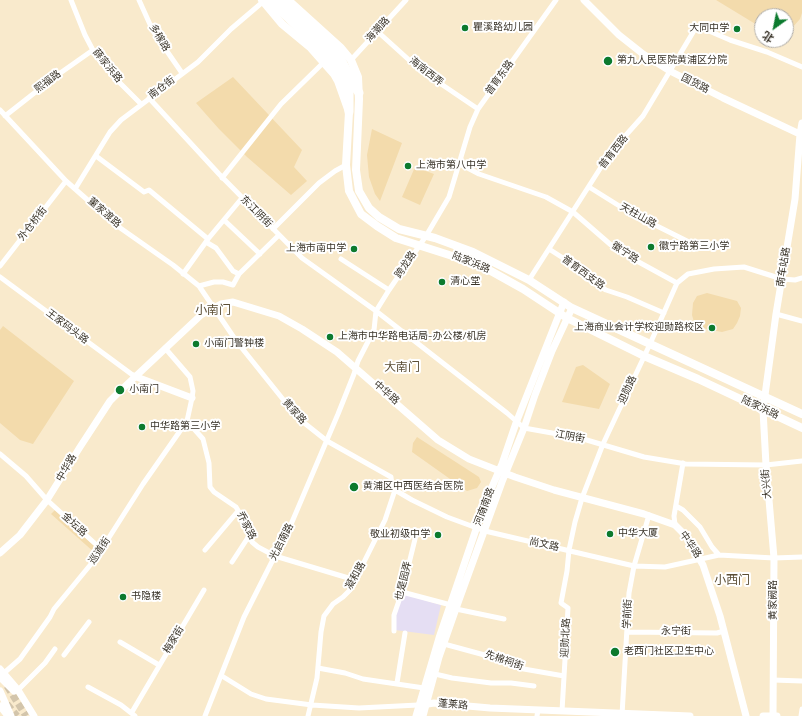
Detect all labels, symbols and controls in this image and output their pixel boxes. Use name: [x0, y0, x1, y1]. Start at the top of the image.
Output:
north arrow: [754, 8, 794, 48]
street label: 海潮路: [364, 15, 392, 45]
street label: 多稼路: [146, 22, 172, 54]
place label: 瞿溪路幼儿园: [473, 22, 533, 34]
marker: 瞿溪路幼儿园: [460, 23, 470, 33]
place label: 大同中学: [689, 23, 729, 35]
marker: 大同中学: [732, 24, 742, 34]
text: 北: [759, 28, 777, 47]
street label: 薛家浜路: [90, 47, 124, 85]
street label: 海南西弄: [407, 55, 445, 89]
marker: 第九人民医院黄浦区分院: [602, 55, 614, 67]
place label: 第九人民医院黄浦区分院: [617, 55, 727, 67]
street label: 普育东路: [483, 58, 517, 98]
street label: 熙福路: [32, 68, 64, 96]
street label: 国货路: [679, 72, 711, 96]
street label: 南仓街: [146, 74, 178, 102]
street label: 普育西路: [597, 133, 631, 171]
place label: 上海市第八中学: [416, 160, 486, 172]
marker: 上海市第八中学: [403, 161, 413, 171]
street label: 东江阴街: [238, 194, 274, 230]
street label: 董家渡路: [85, 195, 123, 231]
street label: 天柱山路: [618, 201, 658, 231]
street label: 外仓桥街: [16, 205, 50, 243]
street label: 徽宁路: [609, 240, 641, 266]
place label: 徽宁路第三小学: [659, 241, 729, 253]
marker: 徽宁路第三小学: [646, 242, 656, 252]
place label: 上海市南中学: [286, 243, 346, 255]
marker: 上海市南中学: [349, 244, 359, 254]
street label: 南车站路: [775, 246, 793, 288]
street label: 跨龙路: [393, 249, 419, 281]
street label: 陆家浜路: [450, 250, 492, 276]
street label: 普育西支路: [559, 253, 607, 293]
place label: 清心堂: [450, 276, 480, 288]
marker: 清心堂: [437, 277, 447, 287]
district label: 小南门: [195, 304, 231, 318]
street label: 王家码头路: [43, 307, 91, 347]
place label: 上海商业会计学校迎勋路校区: [574, 322, 704, 334]
marker: 上海商业会计学校迎勋路校区: [707, 323, 717, 333]
place label: 上海市中华路电话局-办公楼/机房: [338, 331, 486, 343]
marker: 上海市中华路电话局-办公楼/机房: [325, 332, 335, 342]
place label: 小南门警钟楼: [204, 338, 264, 350]
marker: 小南门警钟楼: [191, 339, 201, 349]
district label: 大南门: [384, 361, 420, 375]
street label: 迎勋路: [616, 374, 640, 406]
street label: 中华路: [371, 379, 401, 407]
marker: 小南门: [114, 384, 126, 396]
place label: 小南门: [129, 384, 159, 396]
street label: 陆家浜路: [739, 394, 781, 422]
street label: 黄家路: [280, 397, 308, 427]
place label: 中华路第三小学: [150, 421, 220, 433]
marker: 中华路第三小学: [137, 422, 147, 432]
street label: 江阴街: [554, 428, 586, 446]
street label: 中华路: [54, 452, 80, 484]
street label: 大兴街: [760, 469, 774, 499]
marker: 黄浦区中西医结合医院: [348, 481, 360, 493]
place label: 黄浦区中西医结合医院: [363, 481, 463, 493]
street label: 河南南路: [472, 486, 498, 528]
street label: 乔家路: [234, 510, 258, 542]
street label: 金坛路: [59, 511, 89, 539]
street label: 光启南路: [268, 521, 296, 563]
place label: 中华大厦: [618, 528, 658, 540]
place label: 敬业初级中学: [370, 529, 430, 541]
marker: 中华大厦: [605, 529, 615, 539]
street label: 中华路: [676, 529, 704, 561]
marker: 敬业初级中学: [433, 530, 443, 540]
street label: 巡道街: [87, 535, 113, 567]
street label: 尚文路: [528, 536, 560, 554]
street label: 凝和路: [343, 560, 369, 592]
street label: 也是园弄: [393, 560, 415, 602]
district label: 小西门: [714, 574, 750, 588]
street label: 黄家阙路: [768, 580, 780, 620]
place label: 书隐楼: [131, 591, 161, 603]
marker: 书隐楼: [118, 592, 128, 602]
street label: 学前街: [621, 599, 635, 629]
street label: 迎勋北路: [559, 618, 573, 658]
street label: 梅家街: [161, 624, 187, 656]
street label: 永宁街: [661, 626, 691, 638]
marker: 老西门社区卫生中心: [609, 646, 621, 658]
place label: 老西门社区卫生中心: [624, 646, 714, 658]
street label: 先棉祠街: [483, 649, 525, 673]
street label: 蓬莱路: [438, 698, 468, 712]

